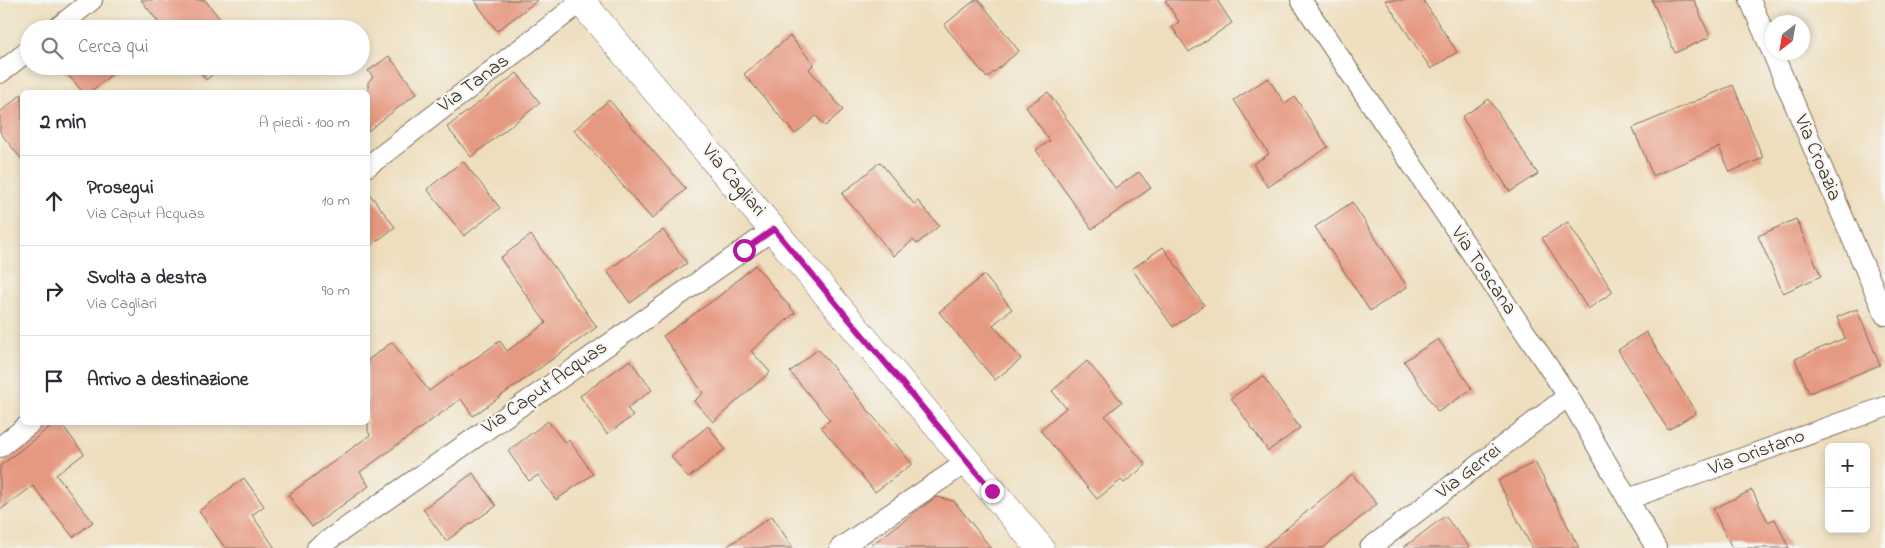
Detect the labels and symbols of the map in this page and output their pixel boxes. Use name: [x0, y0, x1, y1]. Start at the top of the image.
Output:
north arrow: [1765, 15, 1810, 60]
street label: Via Tanas: [431, 47, 516, 121]
street label: Via Croazia: [1785, 110, 1848, 206]
street label: Via Cagliari: [692, 137, 772, 224]
street label: Via Toscana: [1442, 220, 1523, 321]
route start: [733, 239, 756, 262]
street label: Via Caput Acquas: [475, 334, 614, 443]
street label: Via Oristano: [1704, 422, 1809, 484]
street label: Via Gerrei: [1429, 437, 1508, 508]
route end: [981, 480, 1004, 503]

